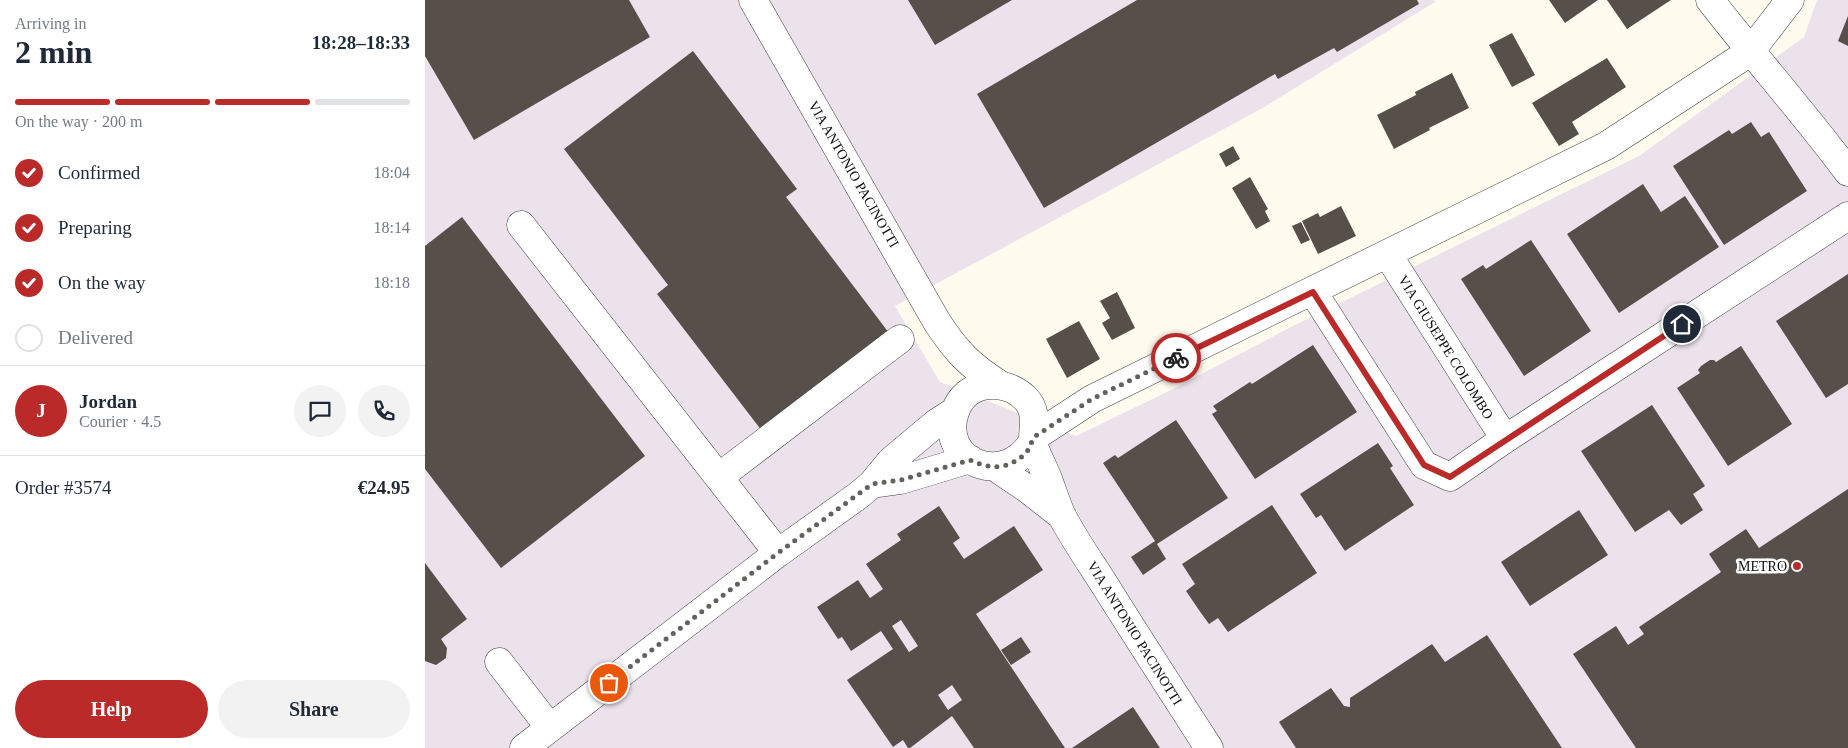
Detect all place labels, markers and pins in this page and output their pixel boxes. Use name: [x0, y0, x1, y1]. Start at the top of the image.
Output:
pin: [1661, 303, 1703, 345]
place label: METRO: [1738, 559, 1787, 574]
marker: METRO: [1791, 560, 1803, 572]
pin: [588, 662, 630, 704]

